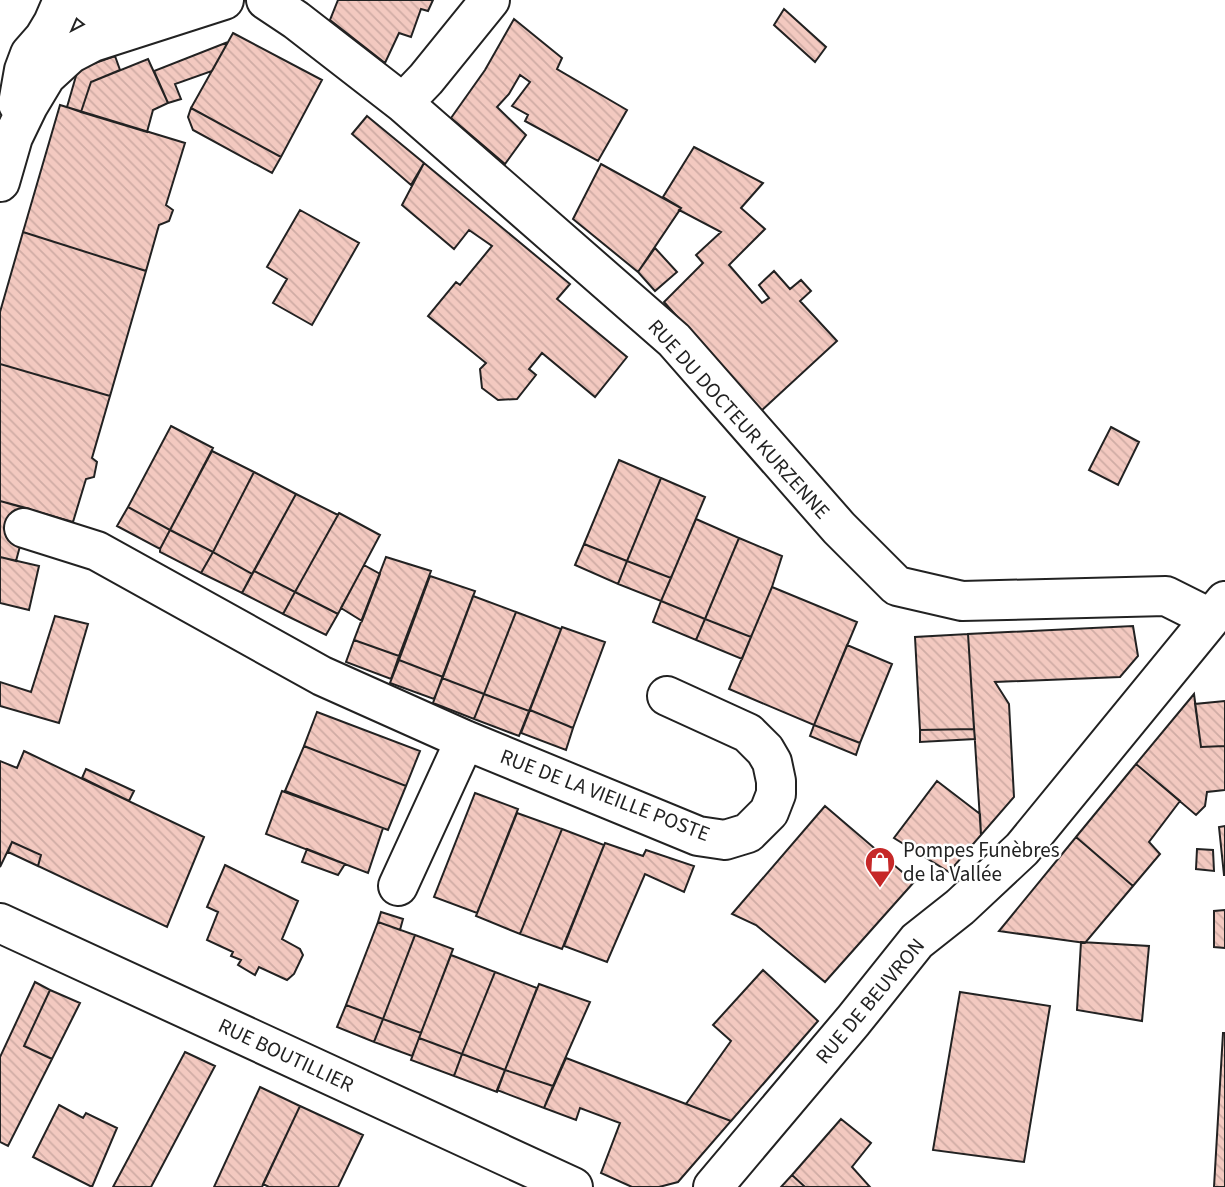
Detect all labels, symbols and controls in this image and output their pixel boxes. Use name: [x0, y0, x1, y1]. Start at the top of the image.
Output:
street label: RUE DU DOCTEUR KURZENNE: [641, 312, 837, 526]
street label: RUE DE LA VIEILLE POSTE: [496, 741, 714, 849]
place label: Pompes Funèbres de la Vallée: [903, 835, 1060, 889]
shop icon: Pompes Funèbres de la Vallée: [863, 845, 897, 889]
street label: RUE DE BEUVRON: [808, 932, 932, 1070]
street label: RUE BOUTILLIER: [213, 1010, 359, 1100]

